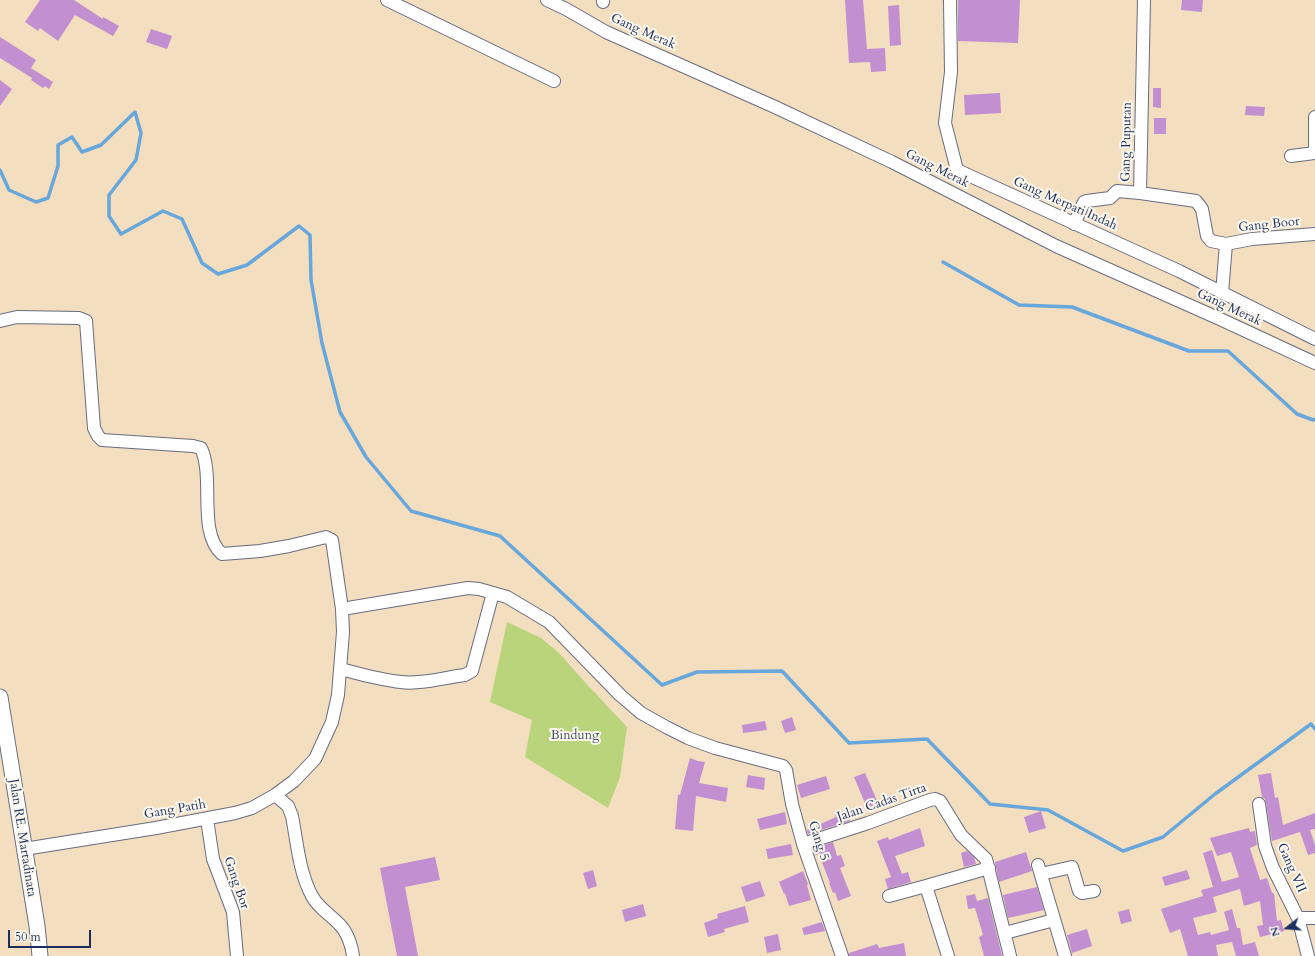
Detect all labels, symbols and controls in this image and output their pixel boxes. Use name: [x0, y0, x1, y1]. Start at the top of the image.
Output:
street label: Gang Merak: [608, 11, 678, 53]
street label: Gang Puputan: [1119, 102, 1135, 182]
street label: Gang Merak: [902, 146, 972, 192]
street label: Gang Merpati Indah: [1011, 174, 1119, 234]
street label: Gang Boor: [1238, 214, 1300, 236]
street label: Gang Merak: [1194, 286, 1264, 330]
park label: Bindung: [551, 728, 599, 744]
street label: Jalan RE. Martadinata: [5, 778, 39, 898]
street label: Jalan Cadas Tirta: [835, 780, 929, 826]
street label: Gang Patih: [143, 797, 207, 823]
street label: Gang 5: [804, 819, 832, 863]
street label: Gang VII: [1273, 841, 1309, 895]
street label: Gang Bor: [220, 855, 252, 911]
north arrow: [1267, 908, 1307, 948]
scale bar: [10, 922, 93, 948]
text: N: [1266, 925, 1284, 938]
text: 50 m: [15, 929, 41, 945]

